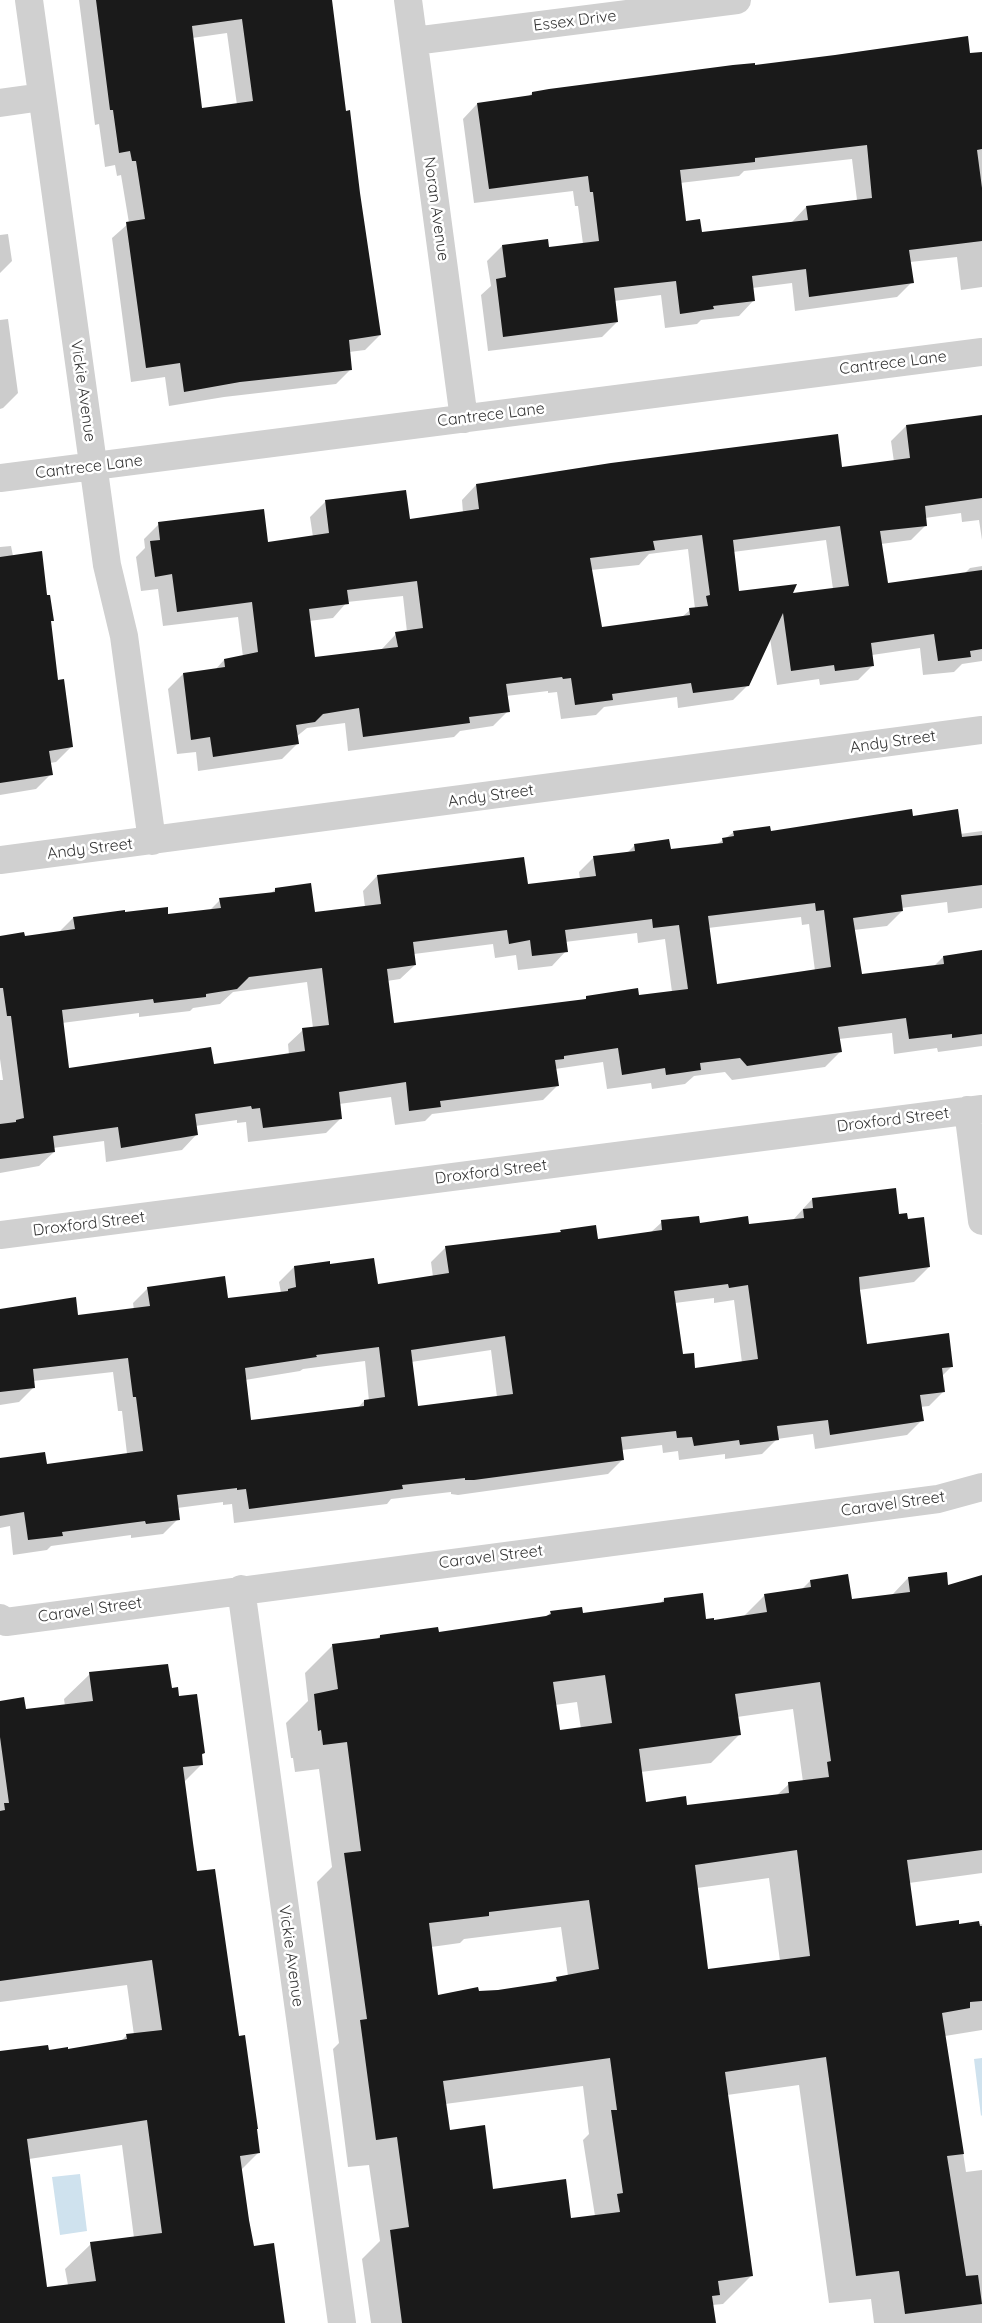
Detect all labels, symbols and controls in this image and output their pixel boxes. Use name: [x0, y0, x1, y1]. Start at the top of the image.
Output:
street label: Essex Drive: [532, 6, 618, 36]
street label: Noran Avenue: [419, 156, 453, 262]
street label: Vickie Avenue: [66, 339, 100, 443]
street label: Cantrece Lane: [838, 347, 948, 379]
street label: Cantrece Lane: [436, 399, 546, 431]
street label: Cantrece Lane: [34, 451, 144, 483]
street label: Andy Street: [849, 726, 937, 758]
street label: Andy Street: [447, 780, 535, 812]
street label: Andy Street: [46, 834, 134, 864]
street label: Droxford Street: [836, 1104, 950, 1136]
street label: Droxford Street: [434, 1156, 548, 1188]
street label: Droxford Street: [32, 1208, 146, 1240]
street label: Caravel Street: [840, 1487, 946, 1521]
street label: Caravel Street: [438, 1541, 544, 1573]
street label: Caravel Street: [37, 1593, 143, 1627]
street label: Vickie Avenue: [274, 1904, 308, 2008]

